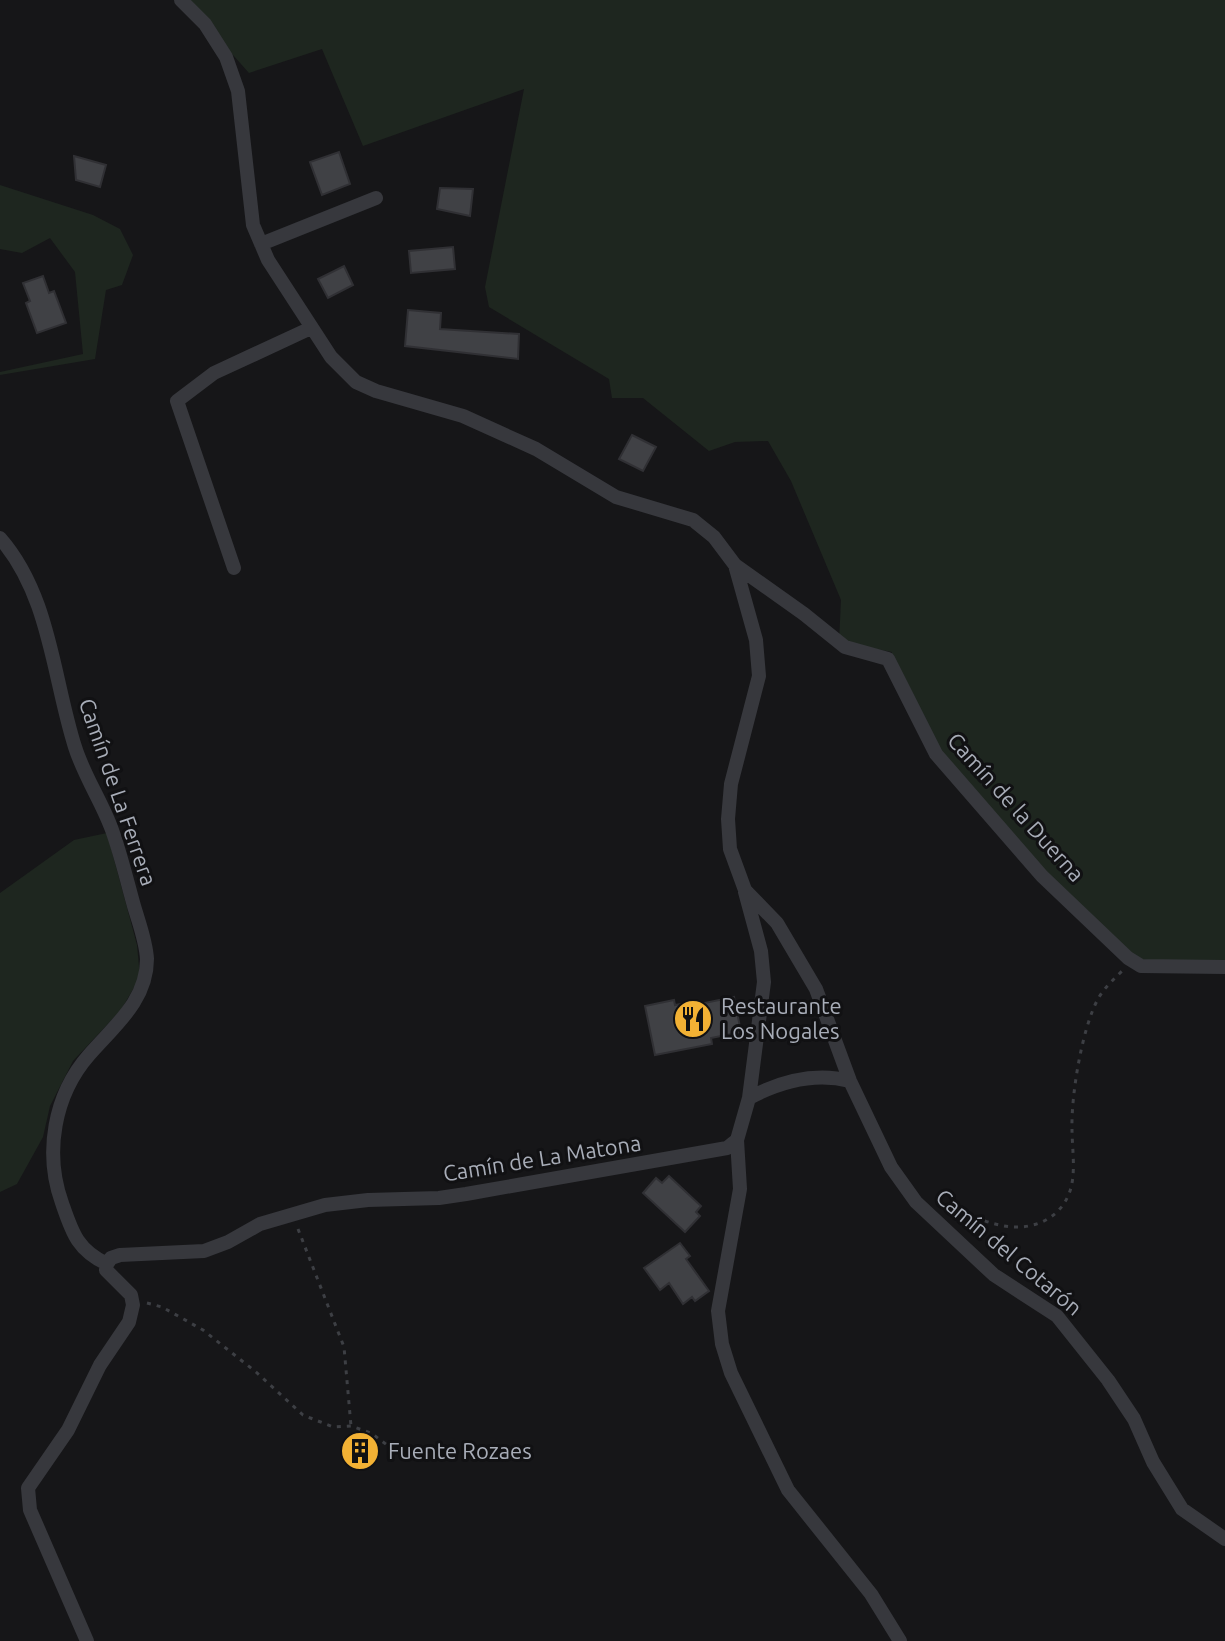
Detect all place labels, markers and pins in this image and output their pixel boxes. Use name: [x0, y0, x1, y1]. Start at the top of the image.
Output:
place label: Restaurante Los Nogales: [721, 993, 842, 1043]
restaurant icon: Restaurante Los Nogales: [672, 998, 714, 1040]
building icon: Fuente Rozaes: [339, 1430, 381, 1472]
place label: Fuente Rozaes: [388, 1438, 532, 1463]

